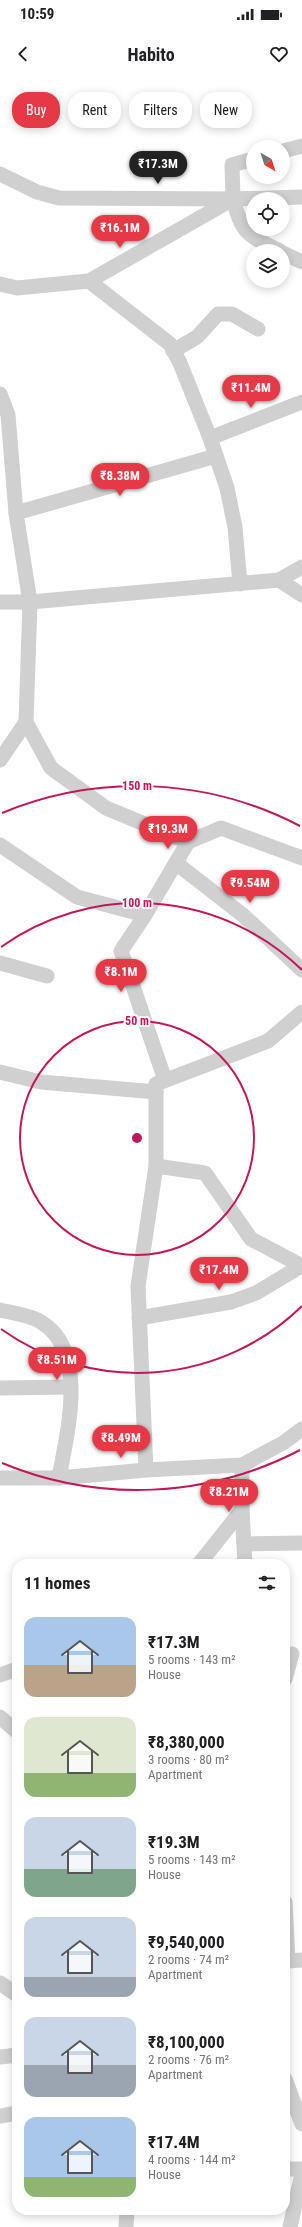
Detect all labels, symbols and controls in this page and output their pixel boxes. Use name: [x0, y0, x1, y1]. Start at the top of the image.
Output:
text: 10:59: [20, 5, 54, 23]
icon: back: [12, 43, 34, 65]
icon: heart: [268, 43, 290, 65]
text: Habito: [127, 44, 175, 65]
chip: Buy: [12, 92, 60, 128]
chip: Rent: [68, 92, 121, 128]
chip: Filters: [129, 92, 192, 128]
chip: New: [200, 92, 252, 128]
north arrow: [246, 140, 290, 184]
map controls: [246, 140, 290, 288]
pin: ₹17.3M: [125, 151, 191, 185]
text: ₹17.3M: [138, 156, 178, 171]
button: locate: [246, 192, 290, 236]
pin: ₹16.1M: [87, 215, 153, 249]
text: ₹16.1M: [100, 220, 140, 235]
button: layers: [246, 244, 290, 288]
pin: ₹11.4M: [218, 375, 284, 409]
text: ₹11.4M: [231, 380, 271, 395]
pin: ₹8.38M: [87, 463, 153, 497]
text: ₹8.38M: [100, 468, 140, 483]
text: 150 m: [122, 779, 152, 793]
pin: ₹19.3M: [135, 816, 201, 850]
text: ₹19.3M: [148, 821, 188, 836]
pin: ₹9.54M: [217, 870, 283, 904]
text: ₹9.54M: [230, 875, 270, 890]
text: 100 m: [122, 896, 152, 910]
pin: ₹8.1M: [93, 959, 149, 993]
text: ₹8.1M: [105, 964, 137, 979]
text: 50 m: [125, 1014, 149, 1028]
centre of rings: [130, 1131, 144, 1145]
pin: ₹17.4M: [186, 1257, 252, 1291]
text: ₹17.4M: [199, 1262, 239, 1277]
pin: ₹8.51M: [24, 1347, 90, 1381]
text: ₹8.51M: [37, 1352, 77, 1367]
pin: ₹8.49M: [88, 1425, 154, 1459]
text: ₹8.49M: [101, 1430, 141, 1445]
pin: ₹8.21M: [196, 1479, 262, 1513]
text: ₹8.21M: [209, 1484, 249, 1499]
icon: filters: [256, 1572, 278, 1594]
text: 11 homes: [24, 1573, 90, 1593]
text: ₹17.3M: [148, 1632, 200, 1652]
icon: home: [56, 1633, 104, 1681]
text: 5 rooms · 143 m²: [148, 1652, 235, 1667]
text: House: [148, 1667, 181, 1682]
text: ₹8,380,000: [148, 1732, 225, 1752]
icon: home: [56, 1733, 104, 1781]
text: 3 rooms · 80 m²: [148, 1752, 229, 1767]
text: Apartment: [148, 1767, 202, 1782]
text: ₹19.3M: [148, 1832, 200, 1852]
icon: home: [56, 1833, 104, 1881]
text: 5 rooms · 143 m²: [148, 1852, 235, 1867]
text: House: [148, 1867, 181, 1882]
text: ₹9,540,000: [148, 1932, 225, 1952]
icon: home: [56, 1933, 104, 1981]
text: 2 rooms · 74 m²: [148, 1952, 229, 1967]
text: Apartment: [148, 1967, 202, 1982]
text: ₹8,100,000: [148, 2032, 225, 2052]
icon: home: [56, 2033, 104, 2081]
text: 2 rooms · 76 m²: [148, 2052, 229, 2067]
text: Apartment: [148, 2067, 202, 2082]
text: ₹17.4M: [148, 2132, 200, 2152]
icon: home: [56, 2133, 104, 2181]
text: 4 rooms · 144 m²: [148, 2152, 235, 2167]
text: House: [148, 2167, 181, 2182]

